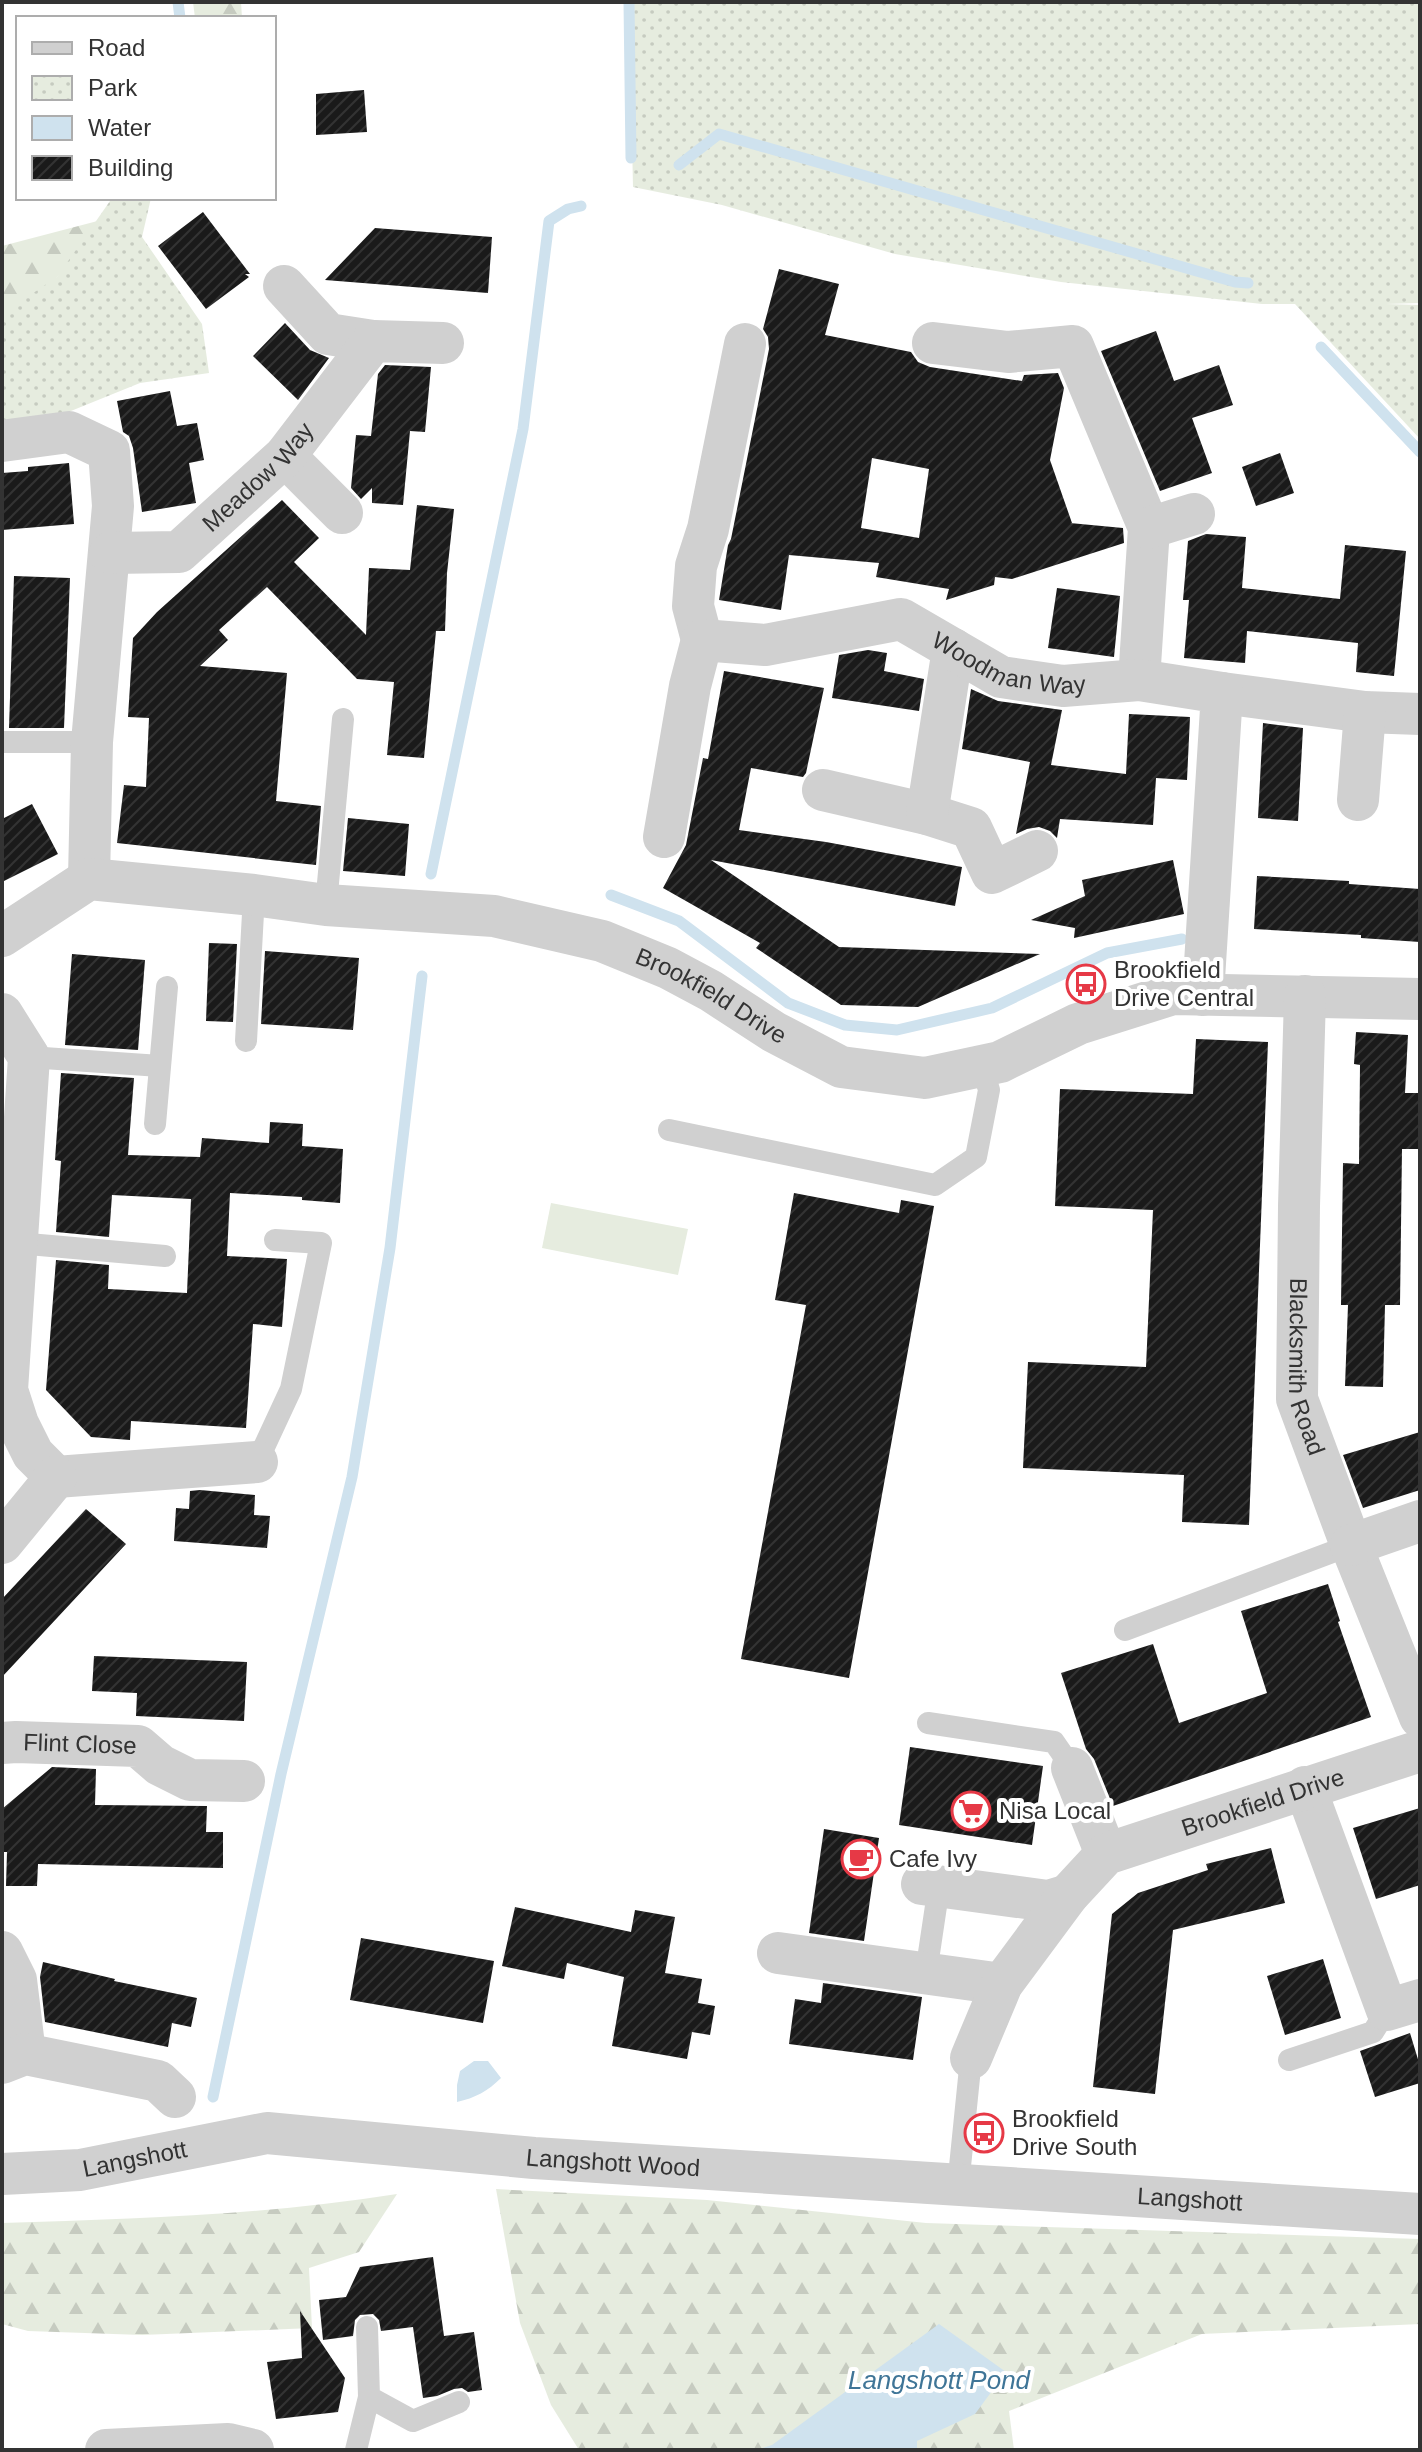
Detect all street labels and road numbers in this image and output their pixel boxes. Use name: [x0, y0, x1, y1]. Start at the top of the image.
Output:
street label: Meadow Way: [197, 417, 319, 537]
street label: Woodman Way: [927, 626, 1087, 699]
street label: Brookfield Drive: [632, 942, 791, 1049]
street label: Blacksmith Road: [1284, 1278, 1331, 1459]
street label: Flint Close: [23, 1728, 137, 1759]
street label: Brookfield Drive: [1178, 1763, 1347, 1841]
street label: Langshott: [80, 2135, 189, 2182]
street label: Langshott Wood: [525, 2143, 701, 2181]
street label: Langshott: [1136, 2182, 1244, 2216]

